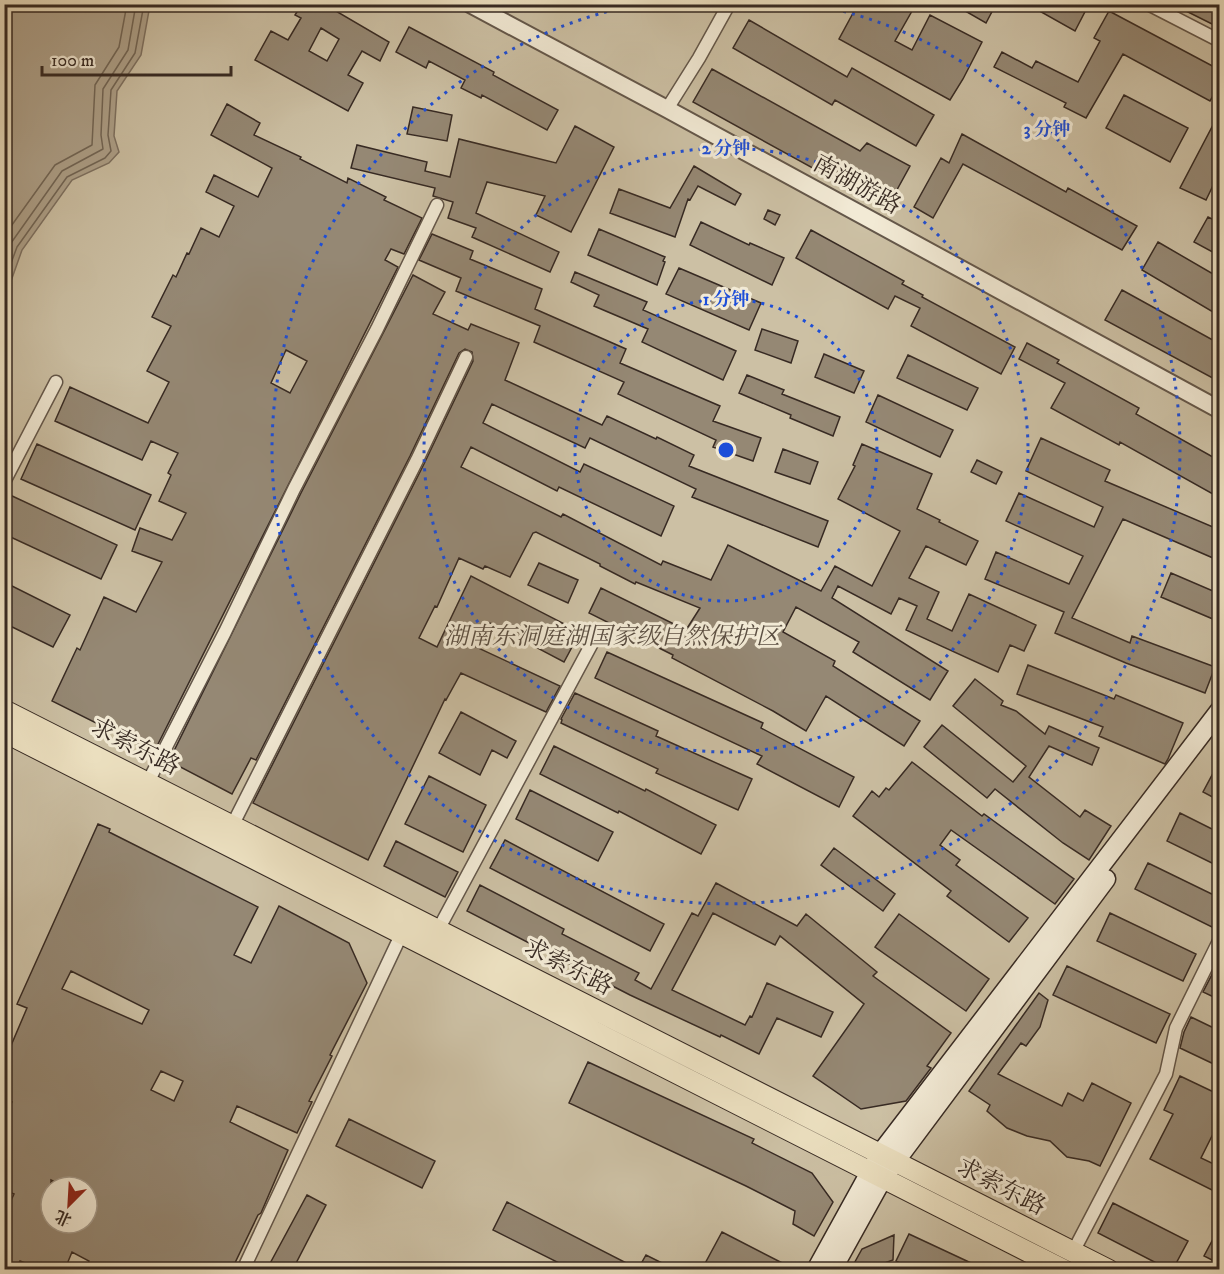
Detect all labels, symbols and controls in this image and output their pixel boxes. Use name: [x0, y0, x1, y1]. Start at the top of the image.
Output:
scale bar: [42, 39, 231, 77]
text: 100 m: [51, 50, 94, 72]
text: 3 分钟: [1024, 119, 1070, 141]
text: 2 分钟: [702, 138, 750, 160]
street label: 南湖游路: [808, 149, 906, 221]
text: 1 分钟: [703, 289, 749, 311]
centre of rings: [716, 440, 736, 460]
park label: 湖南东洞庭湖国家级自然保护区: [444, 622, 783, 652]
street label: 求索东路: [85, 712, 185, 782]
street label: 求索东路: [518, 932, 618, 1002]
street label: 求索东路: [951, 1152, 1051, 1222]
north arrow: [39, 1175, 99, 1235]
text: 北: [52, 1205, 75, 1230]

